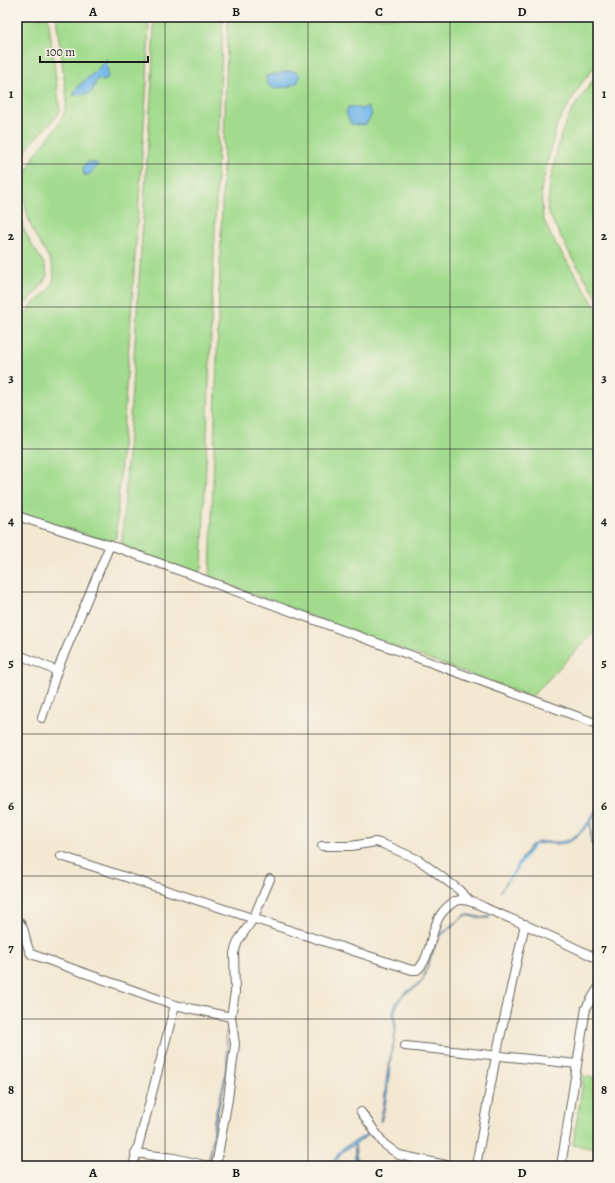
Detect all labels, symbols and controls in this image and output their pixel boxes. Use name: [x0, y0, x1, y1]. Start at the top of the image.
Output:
text: A: [88, 3, 98, 20]
text: B: [232, 3, 240, 20]
text: C: [375, 3, 383, 20]
text: D: [517, 3, 527, 20]
scale bar: [40, 38, 148, 64]
text: 100 m: [46, 44, 75, 60]
text: 1: [9, 85, 14, 102]
text: 1: [602, 85, 607, 102]
text: 2: [8, 227, 15, 244]
text: 2: [601, 227, 608, 244]
text: 3: [8, 369, 14, 386]
text: 3: [601, 369, 607, 386]
text: 4: [8, 512, 14, 529]
text: 4: [601, 512, 607, 529]
text: 5: [8, 654, 14, 671]
text: 5: [601, 654, 607, 671]
text: 6: [8, 797, 14, 814]
text: 6: [601, 797, 607, 814]
text: 7: [8, 939, 14, 956]
text: 7: [601, 939, 607, 956]
text: 8: [8, 1081, 14, 1098]
text: 8: [601, 1081, 607, 1098]
text: A: [88, 1164, 98, 1181]
text: B: [232, 1164, 240, 1181]
text: C: [375, 1164, 383, 1181]
text: D: [517, 1164, 527, 1181]

